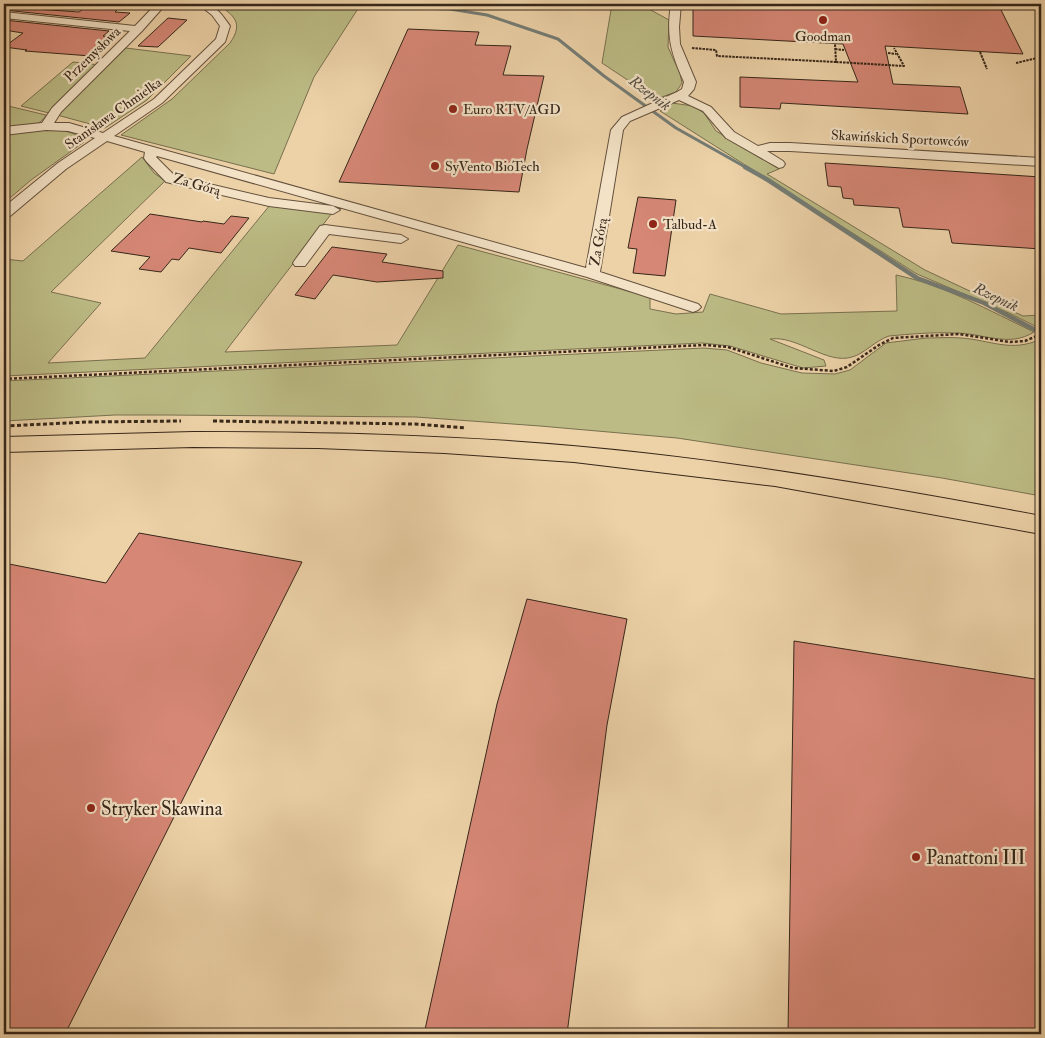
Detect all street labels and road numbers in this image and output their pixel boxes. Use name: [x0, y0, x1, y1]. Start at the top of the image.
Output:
street label: Przemysłowa: [61, 23, 125, 86]
street label: Stanisława Chmielka: [62, 74, 165, 153]
street label: Skawińskich Sportowców: [831, 126, 970, 152]
street label: Za Górą: [171, 170, 224, 200]
street label: Za Górą: [586, 215, 611, 268]

